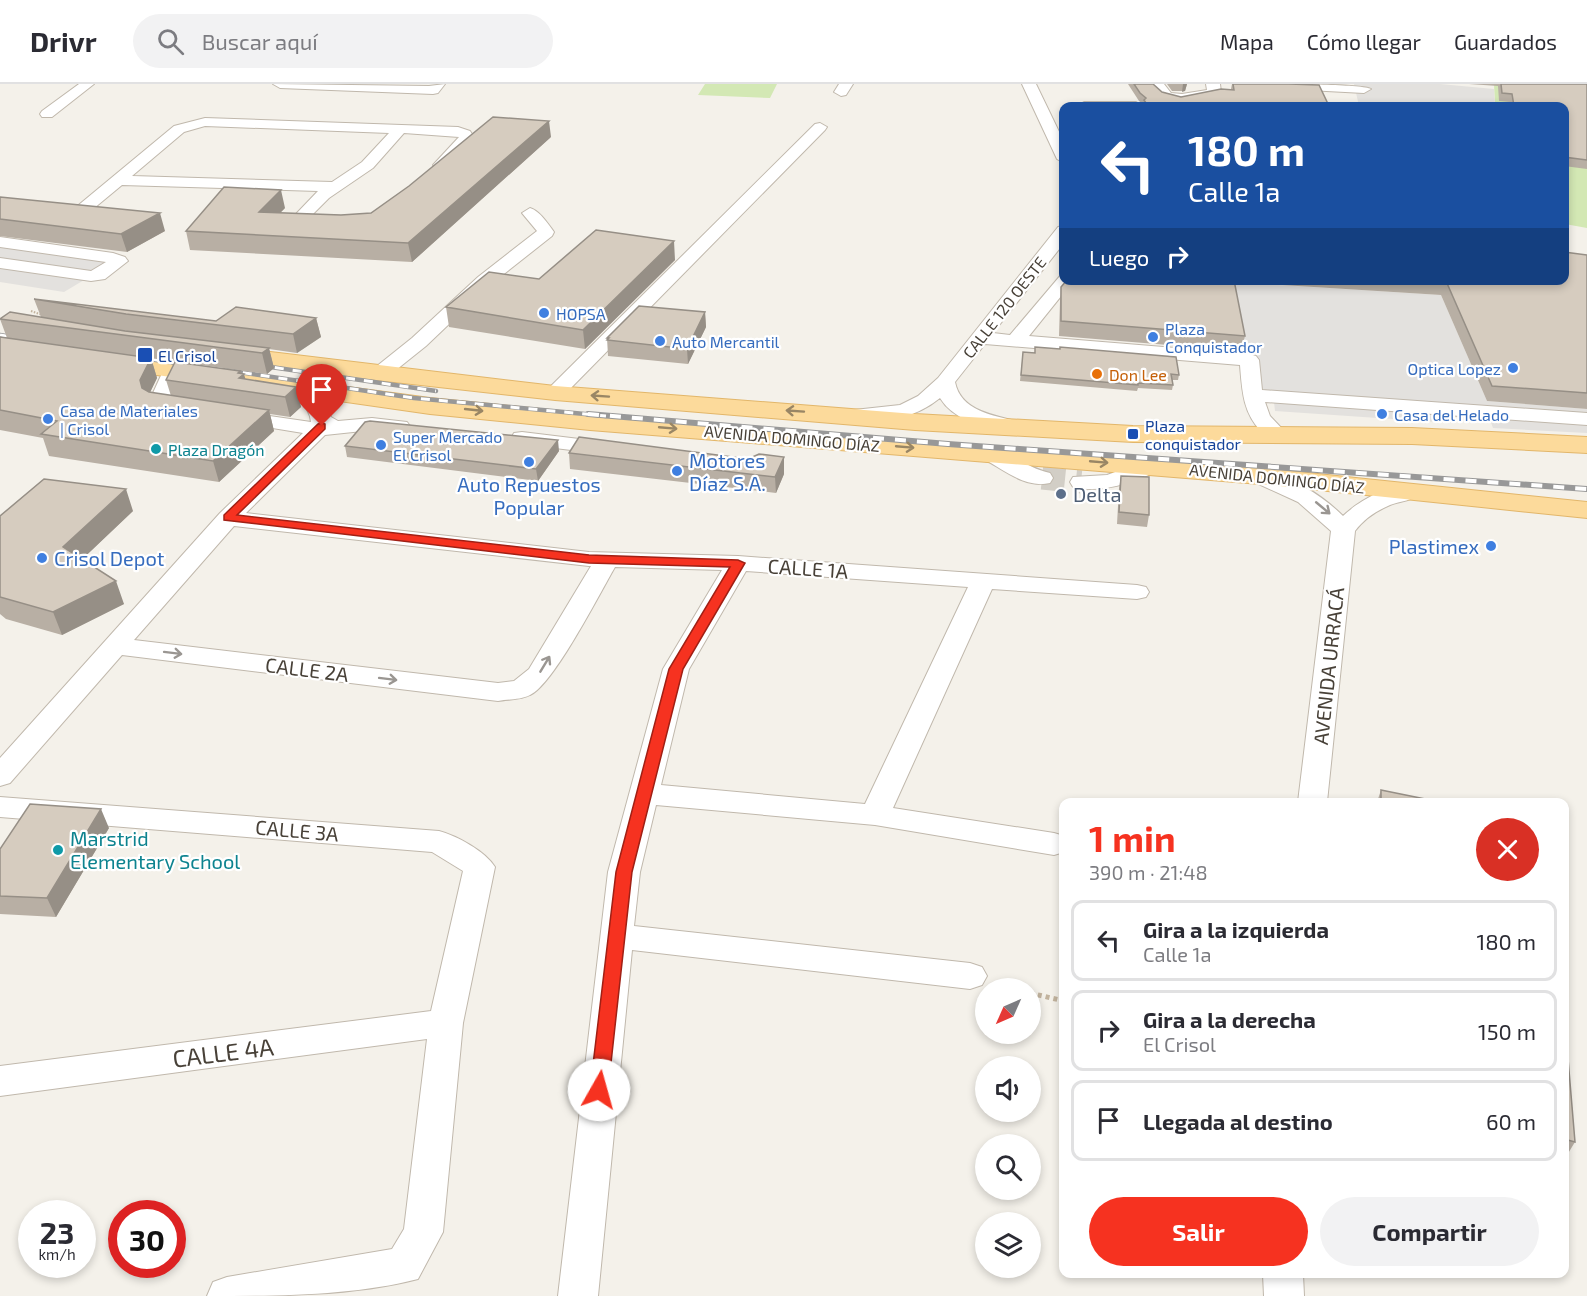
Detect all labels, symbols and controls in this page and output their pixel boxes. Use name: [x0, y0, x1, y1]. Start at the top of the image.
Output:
search box: [133, 14, 553, 68]
text: Drivr: [30, 24, 97, 58]
icon: search: [154, 25, 187, 58]
text: Buscar aquí: [202, 28, 318, 54]
text: Mapa: [1220, 29, 1274, 54]
text: Cómo llegar: [1307, 29, 1421, 54]
text: Guardados: [1454, 29, 1557, 54]
text: 180 m: [1188, 124, 1305, 174]
icon: left: [1089, 126, 1167, 204]
text: Calle 1a: [1188, 175, 1280, 207]
icon: right: [1161, 240, 1194, 273]
text: Luego: [1089, 244, 1149, 270]
street label: CALLE 120 OESTE: [958, 252, 1050, 362]
place label: HOPSA: [556, 304, 606, 323]
marker: HOPSA: [537, 306, 551, 320]
place label: Plaza Conquistador: [1165, 319, 1263, 356]
marker: Plaza Conquistador: [1146, 330, 1160, 344]
place label: Auto Mercantil: [672, 332, 780, 351]
marker: Auto Mercantil: [653, 334, 667, 348]
marker: El Crisol: [136, 346, 154, 364]
place label: El Crisol: [158, 346, 217, 365]
place label: Optica Lopez: [1407, 359, 1501, 378]
marker: Optica Lopez: [1506, 361, 1520, 375]
pin: [296, 364, 347, 426]
place label: Don Lee: [1109, 365, 1167, 384]
marker: Don Lee: [1090, 367, 1104, 381]
icon: arrive: [305, 373, 338, 406]
one-way arrow: [591, 390, 611, 401]
place label: Casa de Materiales | Crisol: [60, 401, 198, 438]
one-way arrow: [464, 405, 484, 416]
one-way arrow: [785, 405, 805, 416]
place label: Casa del Helado: [1394, 405, 1509, 424]
marker: Casa del Helado: [1375, 407, 1389, 421]
marker: Casa de Materiales | Crisol: [41, 412, 55, 426]
place label: Plaza conquistador: [1145, 416, 1242, 453]
street label: AVENIDA DOMINGO DÍAZ: [703, 421, 881, 455]
one-way arrow: [658, 423, 678, 434]
place label: Super Mercado El Crisol: [393, 427, 502, 464]
marker: Plaza conquistador: [1126, 427, 1140, 441]
marker: Super Mercado El Crisol: [374, 438, 388, 452]
place label: Plaza Dragón: [168, 440, 265, 459]
one-way arrow: [894, 441, 914, 452]
marker: Plaza Dragón: [149, 442, 163, 456]
place label: Motores Díaz S.A.: [689, 448, 766, 495]
marker: Auto Repuestos Popular: [522, 455, 536, 469]
one-way arrow: [1089, 457, 1109, 468]
street label: AVENIDA DOMINGO DÍAZ: [1188, 459, 1366, 497]
marker: Motores Díaz S.A.: [670, 464, 684, 478]
place label: Auto Repuestos Popular: [457, 472, 601, 519]
place label: Delta: [1073, 482, 1121, 506]
marker: Delta: [1054, 487, 1068, 501]
one-way arrow: [1315, 502, 1331, 515]
place label: Plastimex: [1389, 534, 1479, 558]
marker: Plastimex: [1484, 539, 1498, 553]
place label: Crisol Depot: [54, 546, 165, 570]
marker: Crisol Depot: [35, 551, 49, 565]
street label: CALLE 1A: [767, 553, 850, 583]
street label: AVENIDA URRACÁ: [1308, 585, 1348, 746]
one-way arrow: [163, 647, 183, 658]
street label: CALLE 2A: [264, 652, 351, 686]
one-way arrow: [540, 656, 552, 673]
one-way arrow: [377, 674, 397, 685]
street label: CALLE 3A: [254, 814, 340, 846]
text: 1 min: [1089, 816, 1176, 859]
button: close: [1476, 818, 1539, 881]
place label: Marstrid Elementary School: [70, 826, 240, 873]
marker: Marstrid Elementary School: [51, 843, 65, 857]
text: 390 m · 21:48: [1089, 860, 1208, 884]
text: Gira a la izquierda: [1143, 916, 1329, 942]
icon: left: [1092, 924, 1125, 957]
text: 180 m: [1476, 928, 1536, 954]
text: Calle 1a: [1143, 942, 1211, 966]
north arrow: [975, 978, 1041, 1044]
map controls: [975, 978, 1041, 1278]
text: Gira a la derecha: [1143, 1006, 1316, 1032]
icon: right: [1092, 1014, 1125, 1047]
text: 150 m: [1478, 1018, 1536, 1044]
street label: CALLE 4A: [171, 1031, 275, 1073]
text: El Crisol: [1143, 1032, 1216, 1056]
button: sound: [975, 1056, 1041, 1122]
position arrow: [567, 1058, 631, 1122]
icon: arrive: [1092, 1104, 1125, 1137]
text: Llegada al destino: [1143, 1108, 1333, 1134]
text: 60 m: [1486, 1108, 1536, 1134]
button: search: [975, 1134, 1041, 1200]
button: Salir: [1089, 1197, 1308, 1266]
button: Compartir: [1320, 1197, 1539, 1266]
speed limit sign: 30: [108, 1200, 186, 1278]
button: layers: [975, 1212, 1041, 1278]
text: 23: [40, 1214, 74, 1250]
text: km/h: [38, 1245, 76, 1263]

